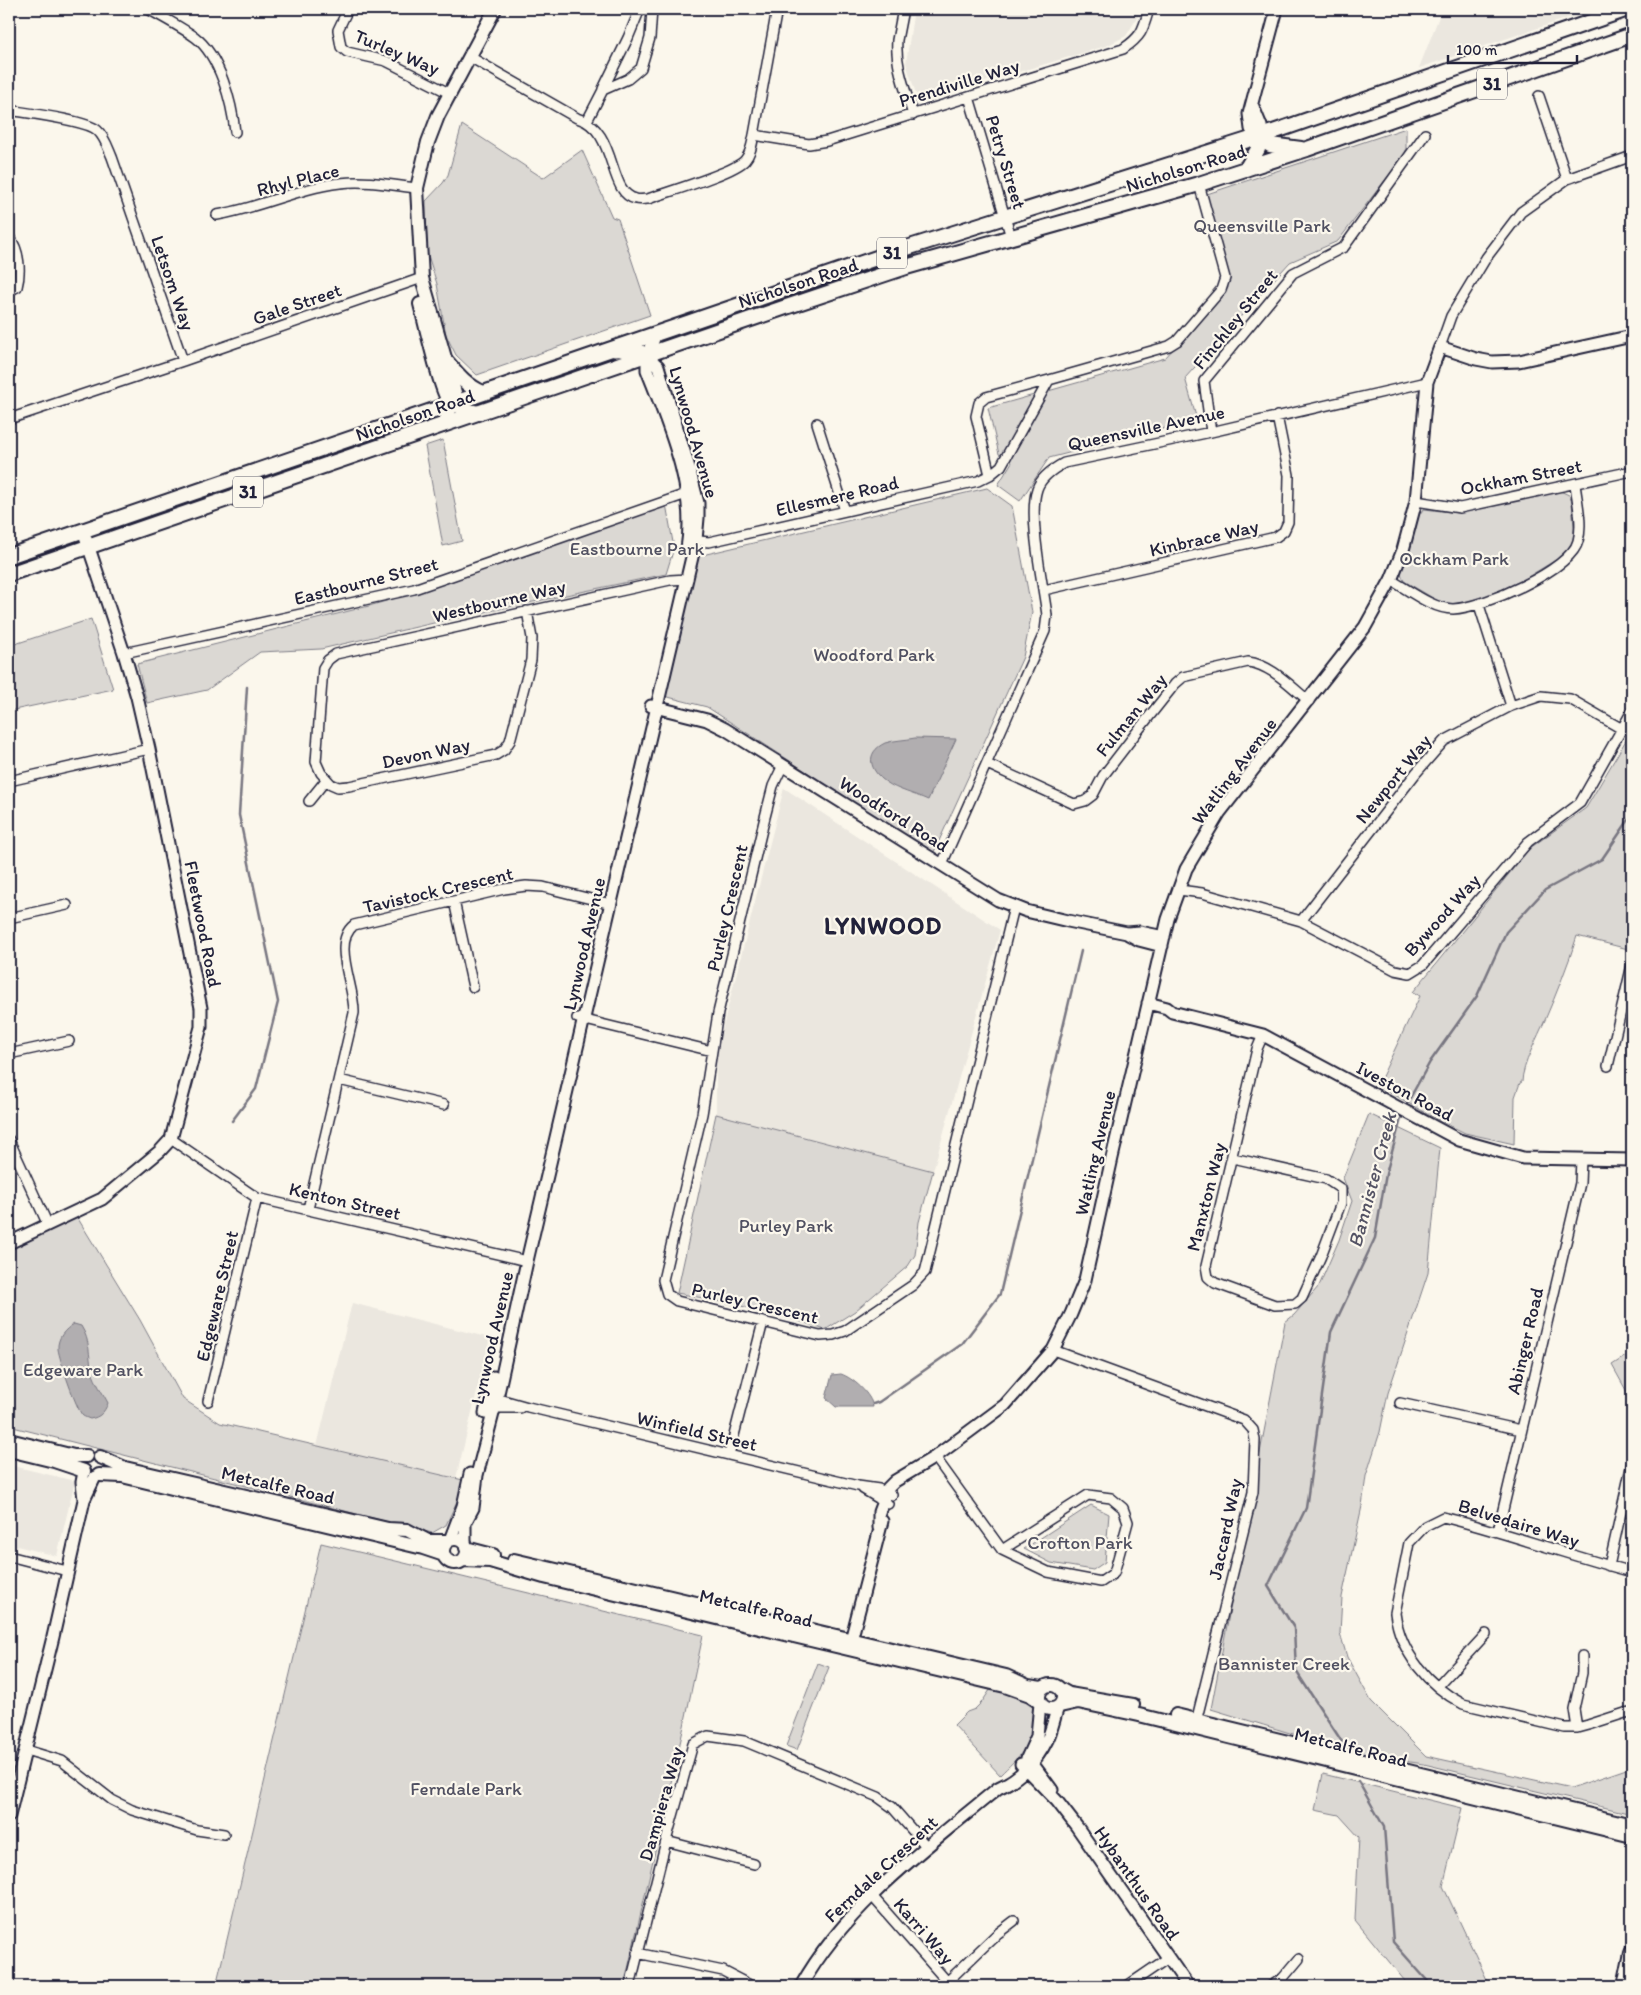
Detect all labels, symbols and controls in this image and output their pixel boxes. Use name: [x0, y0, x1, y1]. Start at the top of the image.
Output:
street label: Turley Way: [351, 24, 443, 80]
scale bar: [1448, 32, 1577, 64]
text: 100 m: [1456, 41, 1498, 59]
street label: Prendiville Way: [896, 54, 1022, 112]
road number: 31: [1477, 68, 1507, 100]
street label: Petry Street: [981, 112, 1031, 212]
street label: Nicholson Road: [1123, 139, 1250, 197]
street label: Rhyl Place: [254, 159, 342, 201]
park label: Queensville Park: [1193, 214, 1331, 237]
street label: Letsom Way: [146, 232, 200, 334]
road number: 31: [877, 238, 907, 268]
street label: Nicholson Road: [735, 253, 861, 313]
street label: Finchley Street: [1188, 264, 1282, 374]
street label: Gale Street: [250, 278, 344, 330]
street label: Lynwood Avenue: [664, 364, 724, 500]
street label: Nicholson Road: [352, 384, 478, 446]
street label: Queensville Avenue: [1065, 400, 1227, 456]
street label: Ockham Street: [1458, 454, 1584, 500]
street label: Ellesmere Road: [773, 471, 901, 521]
road number: 31: [233, 477, 263, 508]
street label: Kinbrace Way: [1147, 514, 1261, 562]
park label: Eastbourne Park: [570, 537, 705, 560]
park label: Ockham Park: [1399, 547, 1509, 570]
street label: Eastbourne Street: [292, 552, 440, 610]
street label: Westbourne Way: [430, 574, 568, 627]
park label: Woodford Park: [813, 643, 935, 666]
street label: Fulman Way: [1091, 669, 1172, 761]
street label: Watling Avenue: [1186, 713, 1282, 829]
street label: Newport Way: [1350, 730, 1436, 828]
street label: Devon Way: [380, 732, 472, 774]
street label: Woodford Road: [835, 771, 953, 857]
street label: Purley Crescent: [701, 842, 753, 974]
street label: Fleetwood Road: [179, 859, 227, 989]
street label: Tavistock Crescent: [361, 862, 515, 918]
street label: Bywood Way: [1399, 869, 1485, 961]
street label: Lynwood Avenue: [558, 875, 610, 1013]
district label: LYNWOOD: [824, 911, 942, 940]
street label: Iveston Road: [1353, 1056, 1457, 1126]
street label: Watling Avenue: [1069, 1088, 1121, 1218]
water label: Bannister Creek: [1342, 1108, 1402, 1250]
street label: Manxton Way: [1181, 1140, 1231, 1254]
street label: Kenton Street: [287, 1177, 403, 1225]
park label: Purley Park: [739, 1214, 834, 1237]
street label: Edgeware Street: [191, 1228, 243, 1364]
street label: Lynwood Avenue: [466, 1269, 518, 1407]
street label: Purley Crescent: [689, 1277, 821, 1329]
street label: Abinger Road: [1502, 1285, 1548, 1397]
park label: Edgeware Park: [23, 1358, 143, 1381]
street label: Winfield Street: [634, 1406, 760, 1456]
street label: Metcalfe Road: [219, 1461, 337, 1509]
street label: Jaccard Way: [1203, 1476, 1247, 1582]
street label: Belvedaire Way: [1456, 1494, 1582, 1552]
park label: Crofton Park: [1027, 1531, 1133, 1554]
street label: Metcalfe Road: [697, 1584, 815, 1632]
park label: Bannister Creek: [1218, 1652, 1350, 1675]
street label: Metcalfe Road: [1292, 1722, 1410, 1772]
street label: Dampiera Way: [634, 1744, 688, 1864]
park label: Ferndale Park: [410, 1777, 522, 1800]
street label: Ferndale Crescent: [820, 1811, 942, 1927]
street label: Hybanthus Road: [1089, 1821, 1185, 1945]
street label: Karri Way: [889, 1893, 959, 1969]

